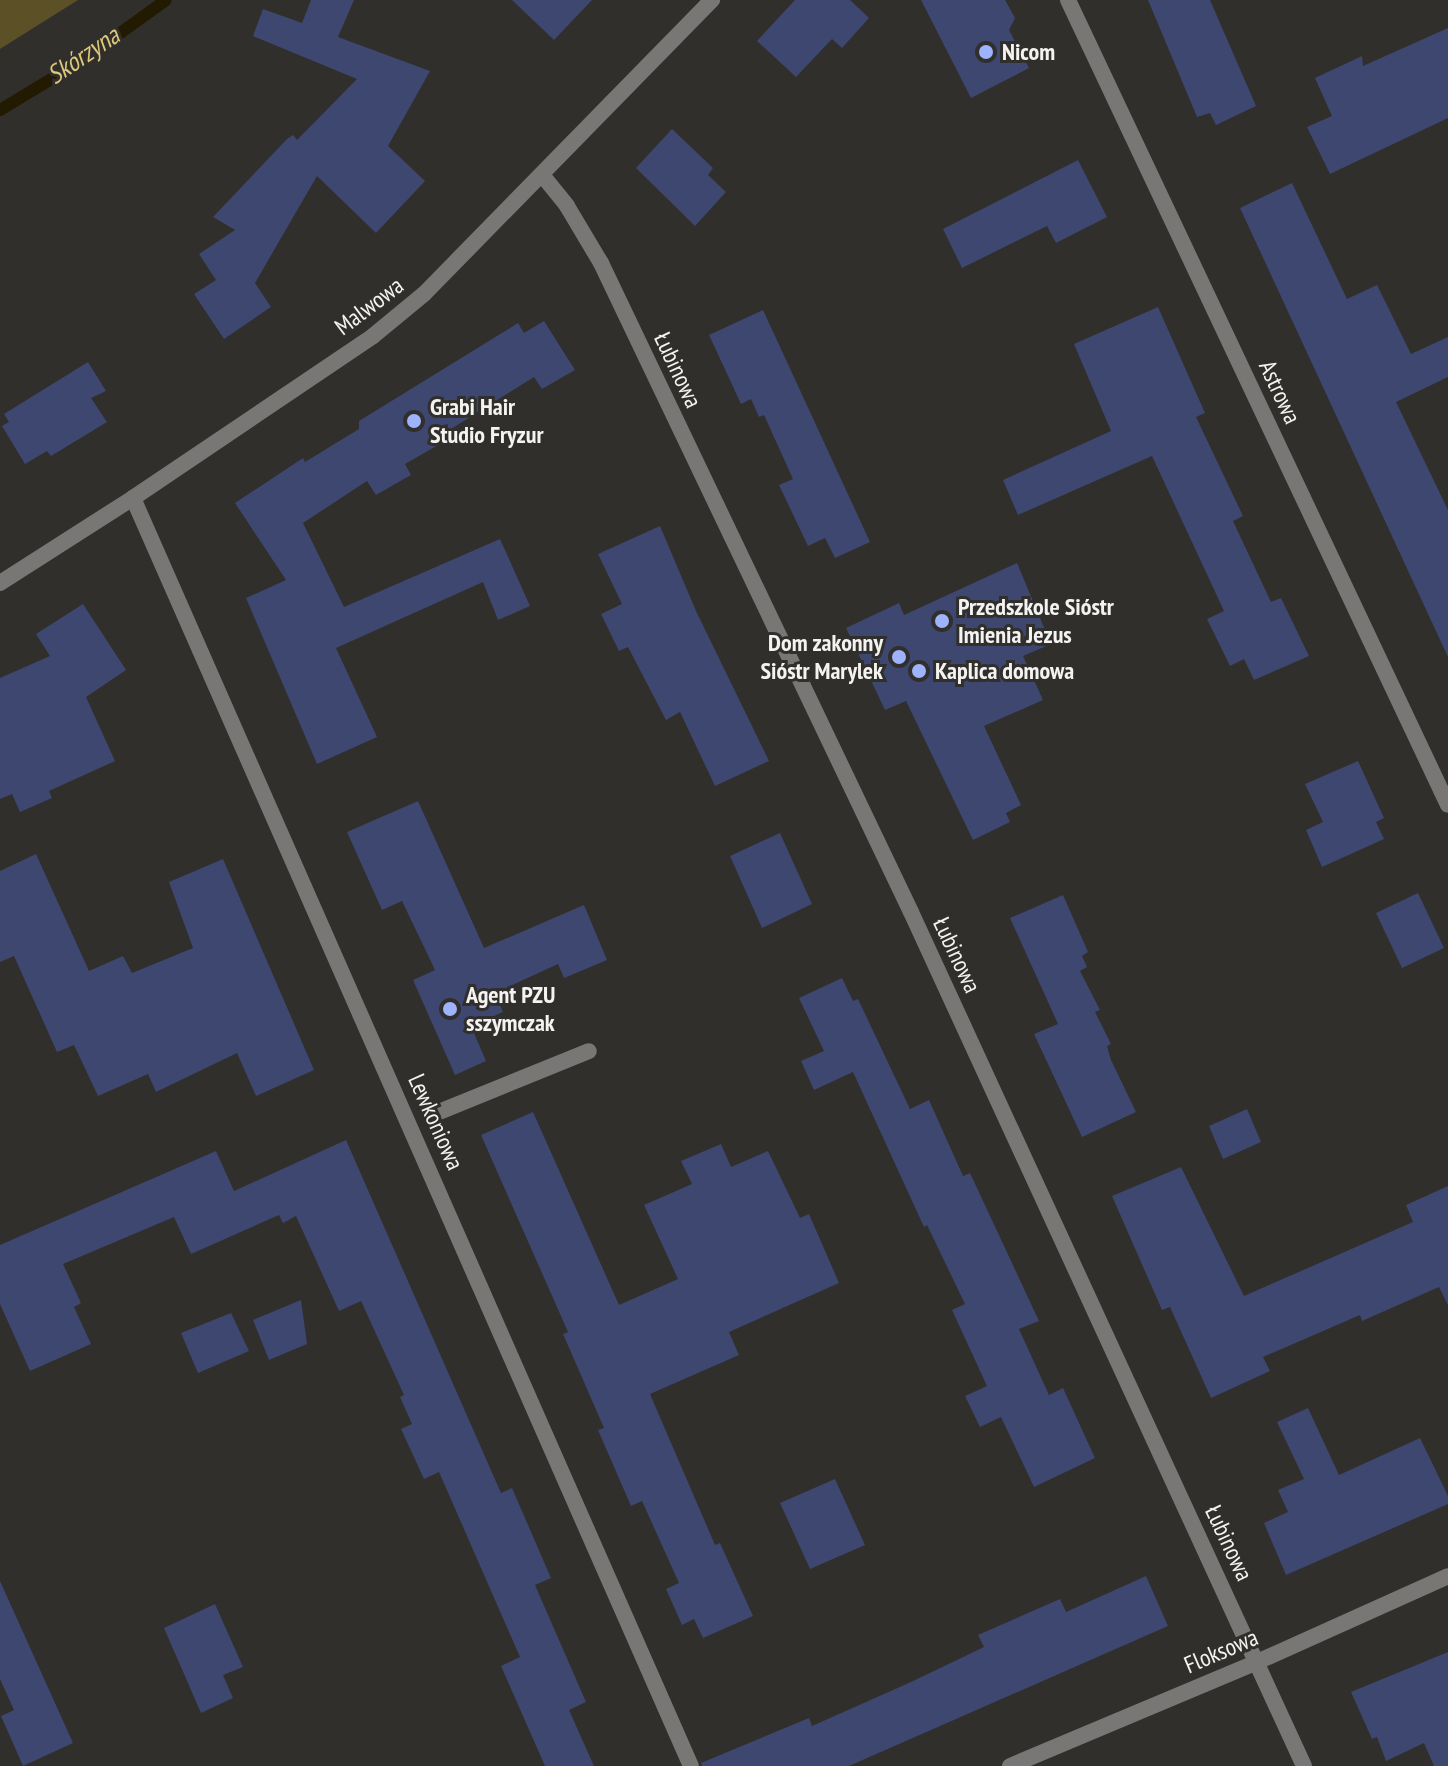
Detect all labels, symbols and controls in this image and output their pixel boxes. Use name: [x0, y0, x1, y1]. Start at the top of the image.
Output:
water label: Skórzyna: [41, 20, 125, 90]
place label: Nicom: [1002, 38, 1055, 66]
marker: Nicom: [977, 43, 995, 61]
street label: Malwowa: [329, 271, 409, 341]
street label: Łubinowa: [648, 328, 708, 412]
street label: Astrowa: [1253, 356, 1307, 428]
place label: Grabi Hair Studio Fryzur: [430, 393, 543, 449]
marker: Grabi Hair Studio Fryzur: [405, 412, 423, 430]
place label: Przedszkole Sióstr Imienia Jezus: [958, 593, 1114, 649]
marker: Przedszkole Sióstr Imienia Jezus: [933, 612, 951, 630]
place label: Dom zakonny Sióstr Marylek: [761, 629, 883, 685]
marker: Dom zakonny Sióstr Marylek: [890, 648, 908, 666]
place label: Kaplica domowa: [935, 657, 1074, 685]
marker: Kaplica domowa: [910, 662, 928, 680]
street label: Łubinowa: [927, 913, 987, 997]
place label: Agent PZU sszymczak: [466, 981, 555, 1037]
marker: Agent PZU sszymczak: [441, 1000, 459, 1018]
street label: Lewkoniowa: [402, 1070, 470, 1174]
street label: Łubinowa: [1199, 1501, 1259, 1585]
street label: Floksowa: [1180, 1623, 1262, 1679]

